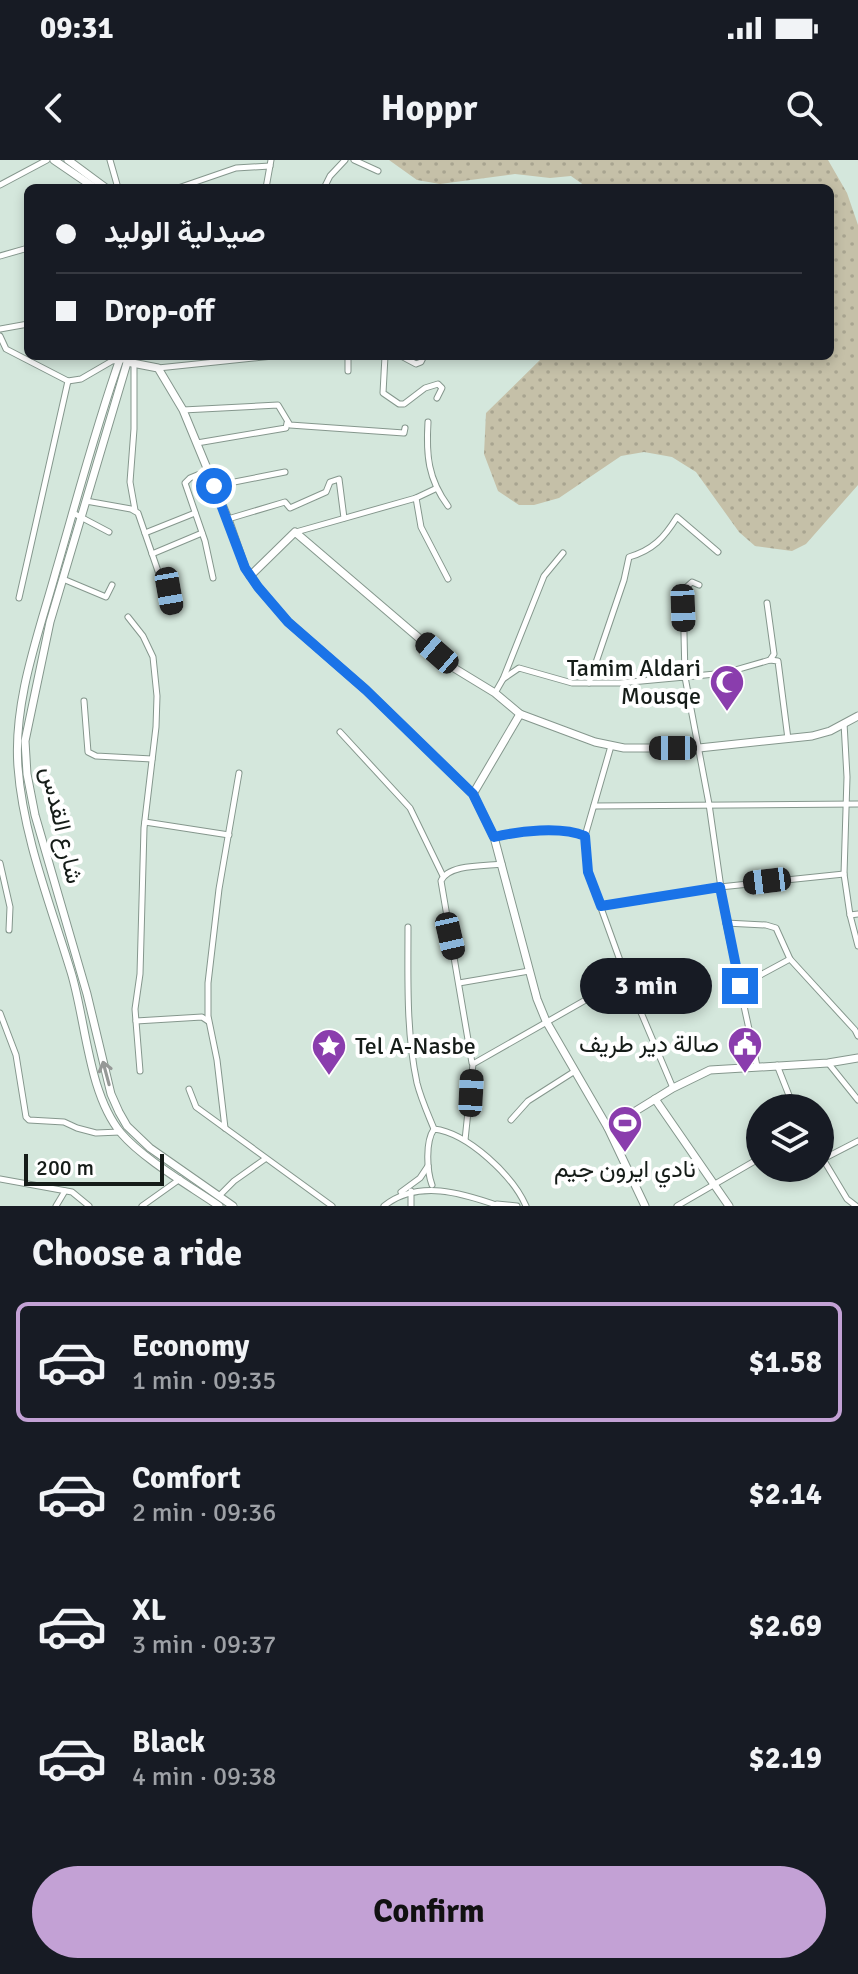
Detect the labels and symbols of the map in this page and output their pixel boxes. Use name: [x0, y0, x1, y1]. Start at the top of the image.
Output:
route start: [196, 468, 232, 504]
car: [153, 565, 185, 617]
car: [670, 584, 696, 632]
car: [411, 628, 463, 678]
place label: Tamim Aldari Mousqe: [567, 653, 701, 711]
mosque icon: Tamim Aldari Mousqe: [708, 663, 746, 713]
car: [649, 736, 697, 760]
street label: شارع القدس: [33, 764, 90, 887]
car: [742, 866, 792, 896]
car: [433, 910, 467, 962]
callout: 3 min: [580, 958, 712, 1014]
route end: [722, 968, 758, 1004]
public building icon: صالة دير طريف: [726, 1025, 764, 1075]
place icon: Tel A-Nasbe: [310, 1027, 348, 1077]
place label: صالة دير طريف: [579, 1029, 719, 1059]
place label: Tel A-Nasbe: [355, 1031, 476, 1061]
one-way arrow: [97, 1061, 112, 1087]
car: [458, 1068, 484, 1118]
sports icon: نادي ايرون جيم: [606, 1104, 644, 1154]
scale bar: [24, 1150, 164, 1186]
place label: نادي ايرون جيم: [554, 1154, 696, 1188]

